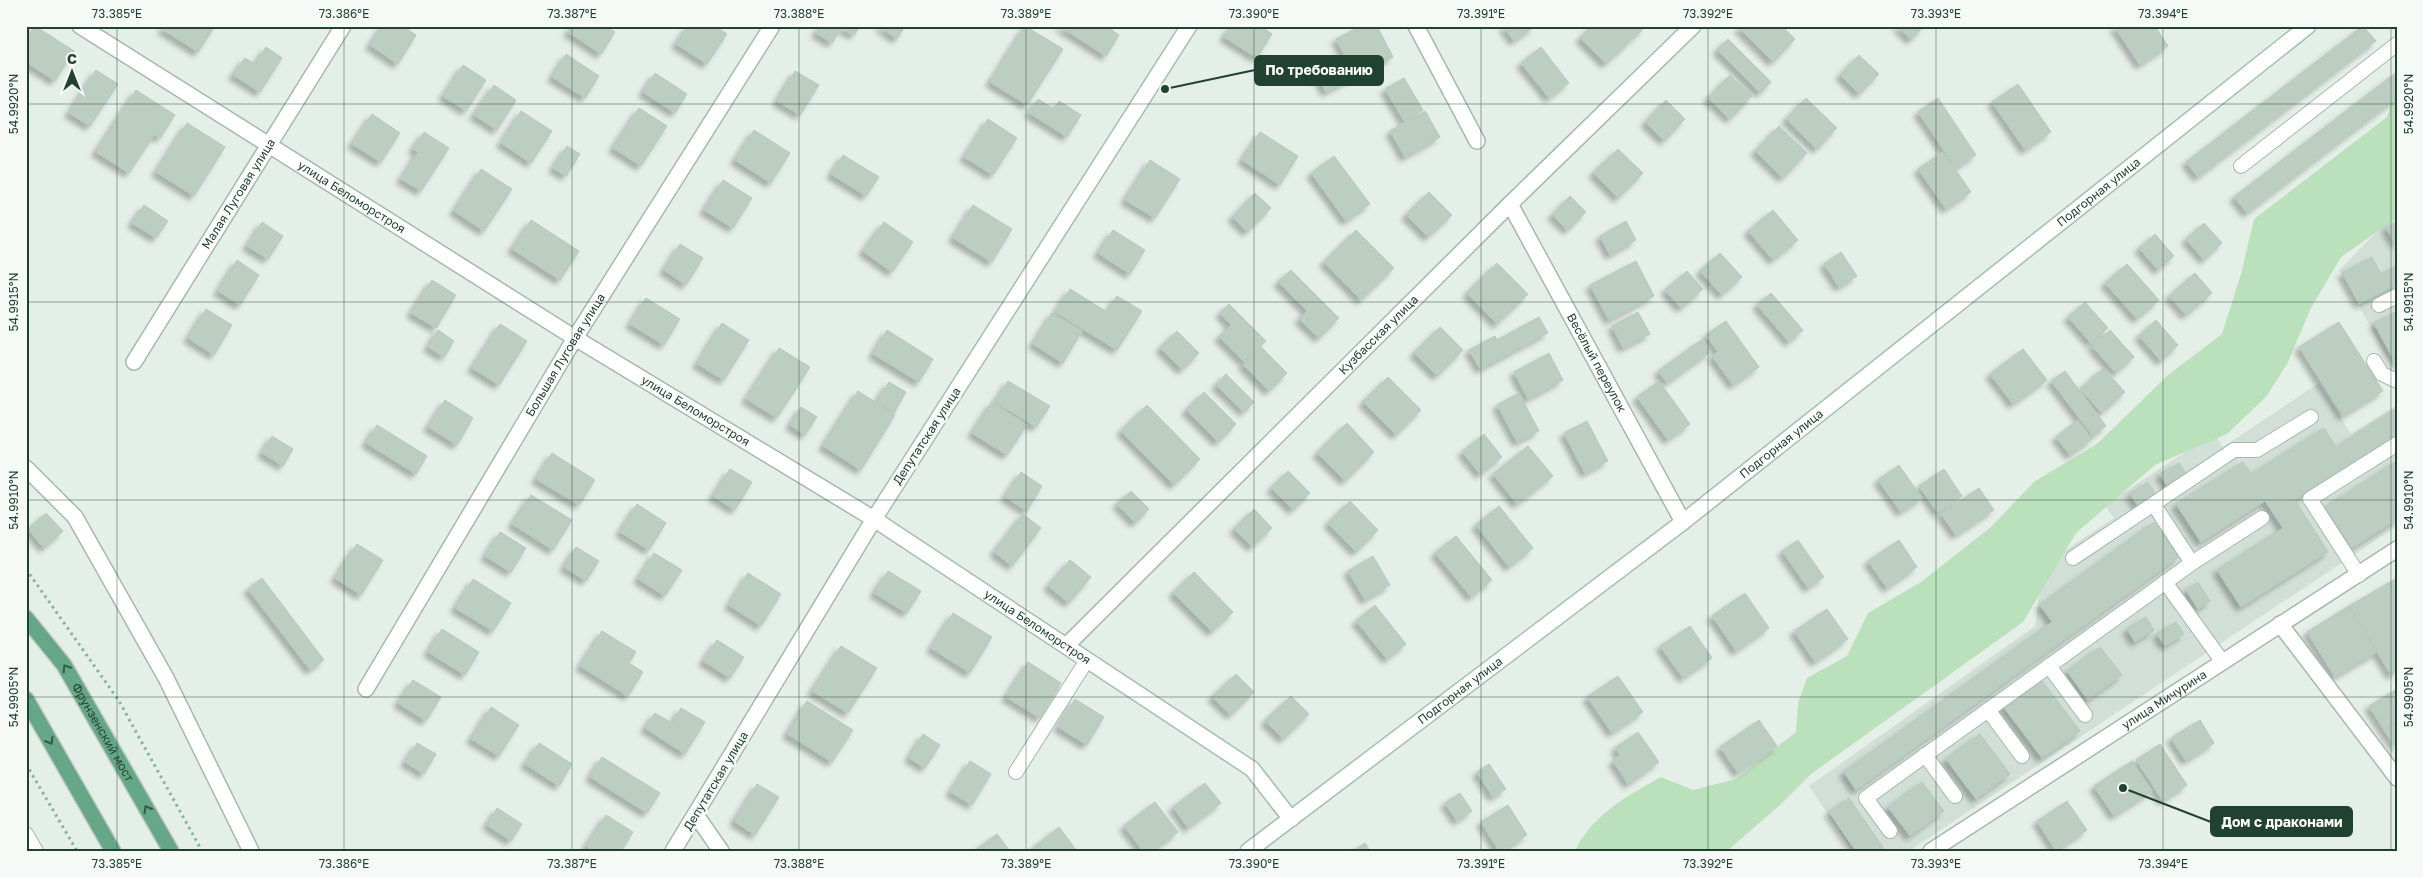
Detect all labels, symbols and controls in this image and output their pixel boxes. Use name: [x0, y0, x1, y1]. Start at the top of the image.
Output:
text: 73.385°E: [92, 6, 142, 21]
text: 73.386°E: [319, 6, 369, 21]
text: 73.387°E: [547, 6, 597, 21]
text: 73.388°E: [774, 6, 824, 21]
text: 73.389°E: [1001, 6, 1051, 21]
text: 73.390°E: [1229, 6, 1279, 21]
text: 73.391°E: [1457, 6, 1505, 21]
text: 73.392°E: [1683, 6, 1733, 21]
text: 73.393°E: [1911, 6, 1961, 21]
text: 73.394°E: [2138, 6, 2188, 21]
north arrow: [48, 48, 98, 98]
text: С: [67, 50, 77, 67]
callout: По требованию: [1255, 56, 1383, 85]
text: По требованию: [1265, 61, 1373, 78]
text: 54.9920°N: [6, 74, 21, 134]
text: 54.9920°N: [2401, 74, 2416, 134]
street label: Малая Луговая улица: [198, 136, 278, 252]
street label: Подгорная улица: [2053, 154, 2143, 230]
street label: улица Беломорстроя: [295, 157, 408, 236]
text: 54.9915°N: [6, 273, 21, 331]
text: 54.9915°N: [2401, 273, 2416, 331]
street label: Большая Луговая улица: [522, 290, 608, 419]
street label: Кузбасская улица: [1335, 292, 1421, 377]
street label: Весёлый переулок: [1564, 311, 1630, 415]
street label: улица Беломорстроя: [639, 372, 753, 449]
street label: Депутатская улица: [890, 384, 964, 487]
street label: Подгорная улица: [1736, 406, 1826, 481]
text: 54.9910°N: [6, 470, 21, 530]
text: 54.9910°N: [2401, 470, 2416, 530]
street label: улица Беломорстроя: [982, 586, 1094, 667]
street label: Подгорная улица: [1414, 653, 1505, 727]
one-way arrow: [62, 664, 72, 673]
street label: улица Мичурина: [2119, 666, 2209, 732]
text: 54.9905°N: [6, 667, 21, 727]
text: 54.9905°N: [2401, 667, 2416, 727]
street label: Фрунзенский мост: [69, 680, 137, 784]
street label: Депутатская улица: [680, 728, 751, 833]
one-way arrow: [44, 736, 54, 745]
one-way arrow: [143, 805, 153, 814]
callout: Дом с драконами: [2211, 807, 2352, 836]
text: Дом с драконами: [2221, 813, 2343, 830]
text: 73.385°E: [92, 856, 142, 871]
text: 73.386°E: [319, 856, 369, 871]
text: 73.387°E: [547, 856, 597, 871]
text: 73.388°E: [774, 856, 824, 871]
text: 73.389°E: [1001, 856, 1051, 871]
text: 73.390°E: [1229, 856, 1279, 871]
text: 73.391°E: [1457, 856, 1505, 871]
text: 73.392°E: [1683, 856, 1733, 871]
text: 73.393°E: [1911, 856, 1961, 871]
text: 73.394°E: [2138, 856, 2188, 871]

